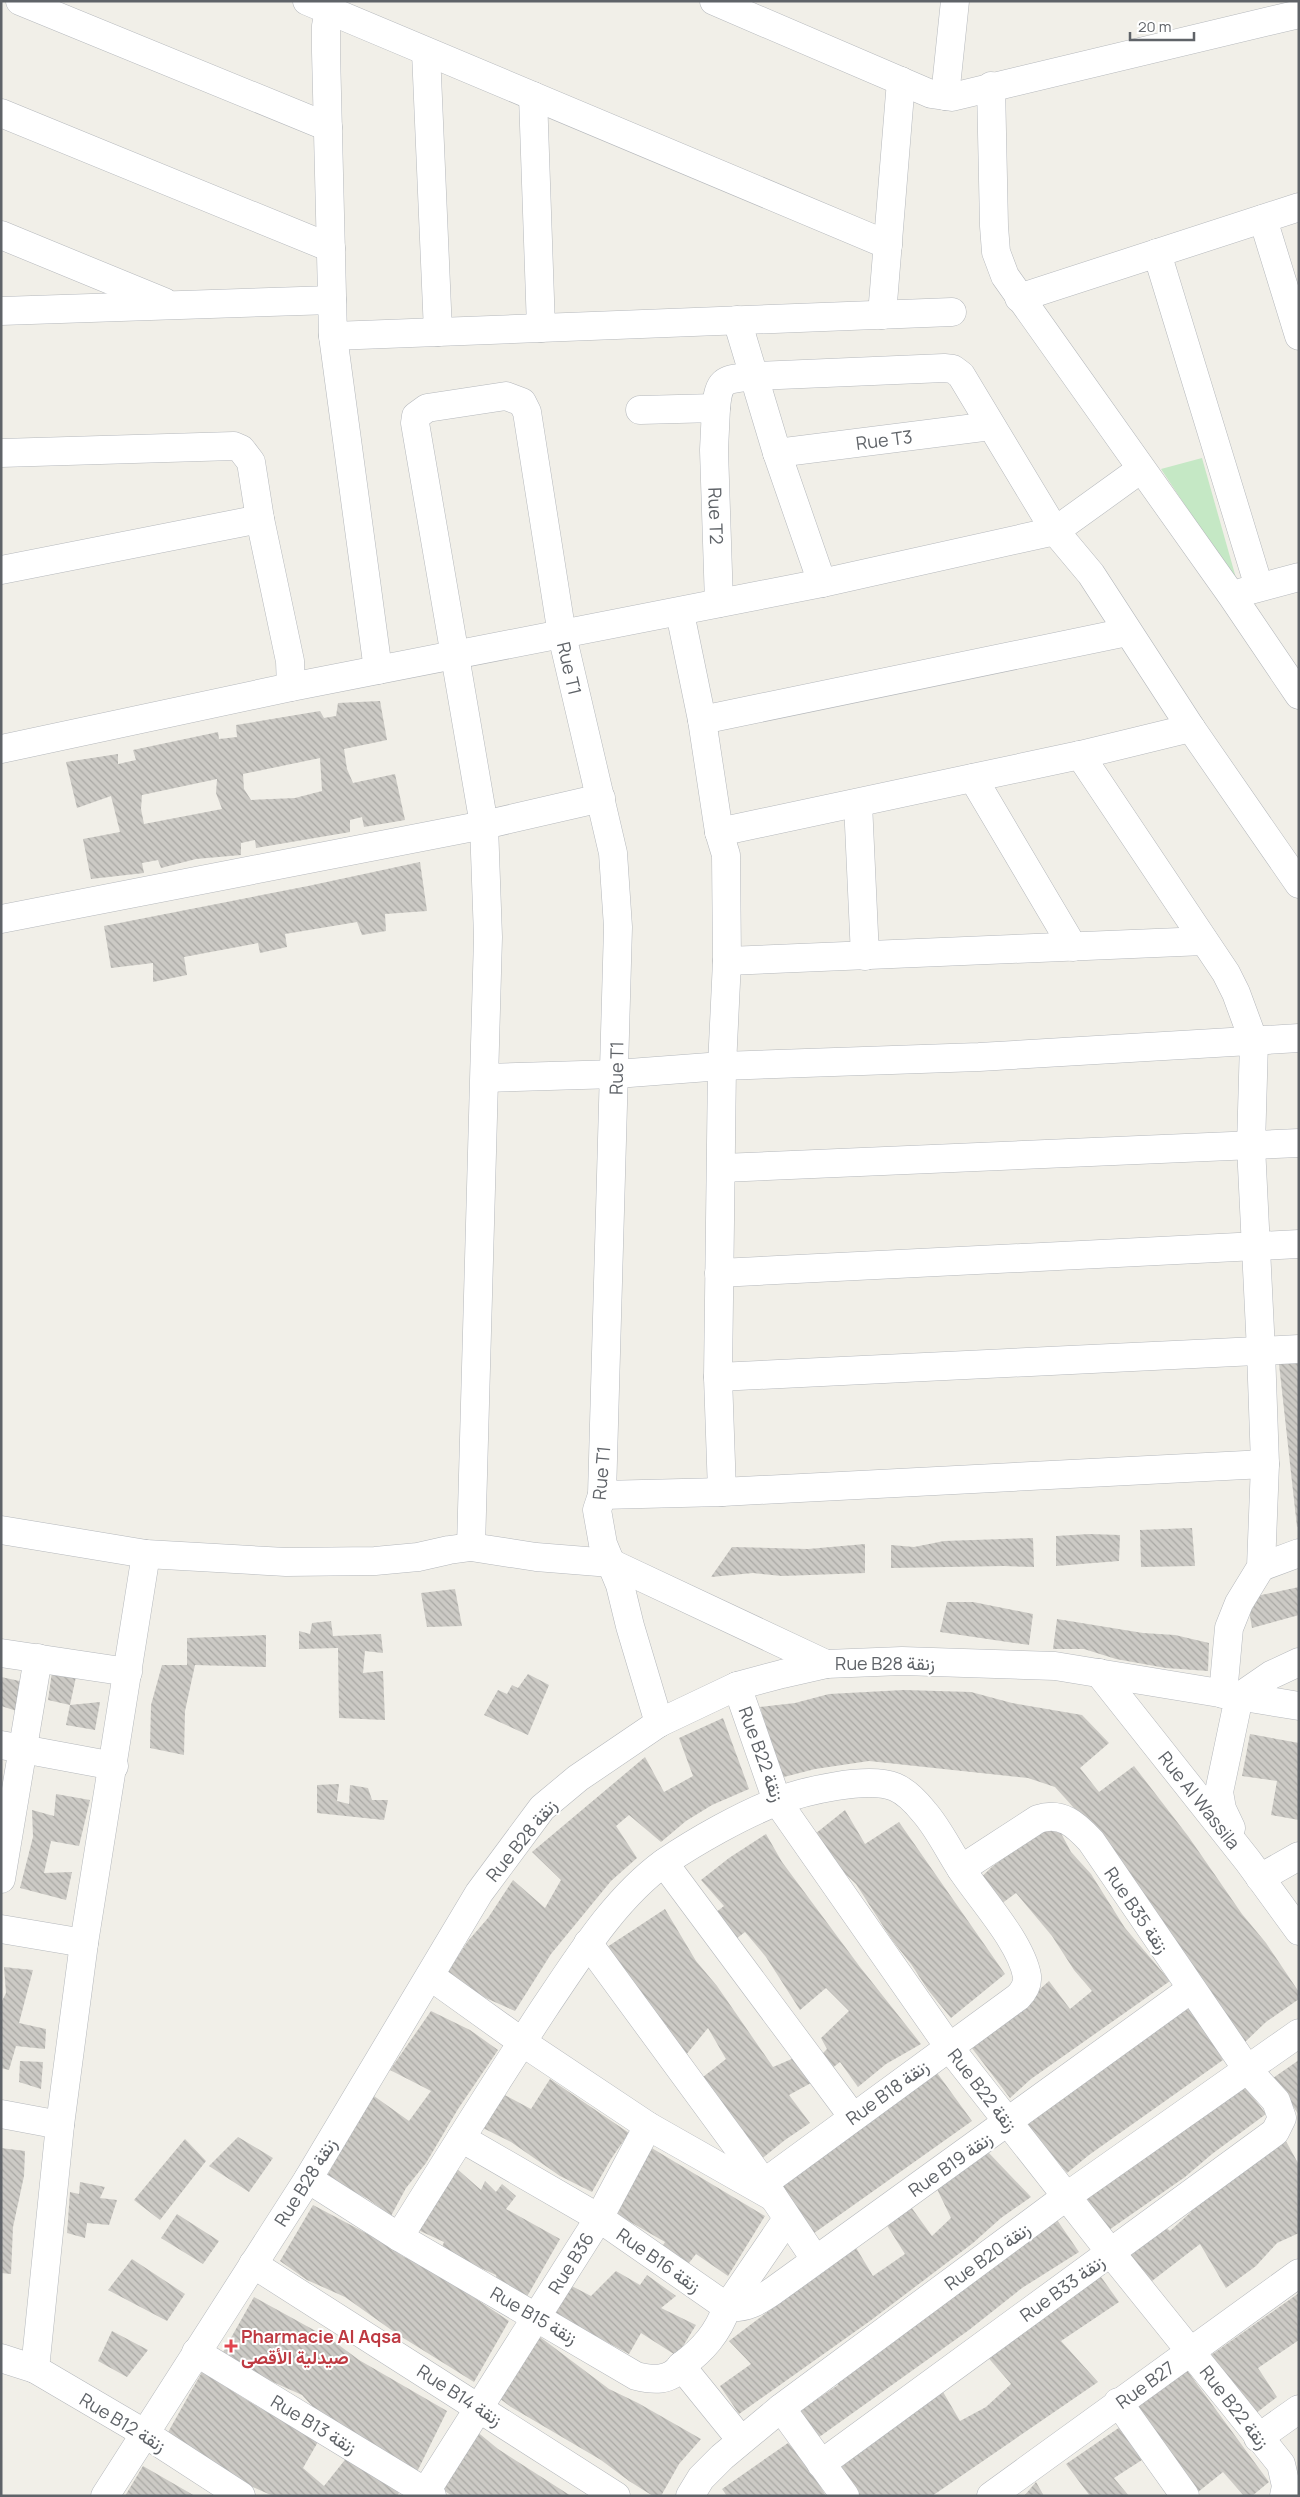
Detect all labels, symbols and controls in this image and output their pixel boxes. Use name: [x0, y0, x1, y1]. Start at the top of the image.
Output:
scale bar: [1130, 10, 1194, 42]
text: 20 m: [1138, 16, 1171, 37]
street label: Rue T3: [854, 424, 914, 455]
street label: Rue T2: [703, 487, 729, 545]
street label: Rue T1: [552, 639, 588, 697]
street label: Rue T1: [604, 1041, 628, 1095]
street label: Rue T1: [587, 1445, 615, 1501]
street label: Rue B28 زنقة: [835, 1651, 935, 1675]
street label: Rue B22 زنقة: [734, 1703, 790, 1805]
street label: Rue Al Wassila: [1153, 1746, 1246, 1854]
street label: Rue B28 زنقة: [480, 1794, 562, 1886]
street label: Rue B35 زنقة: [1099, 1862, 1175, 1958]
street label: Rue B22 زنقة: [943, 2043, 1023, 2137]
street label: Rue B18 زنقة: [841, 2054, 933, 2130]
street label: Rue B19 زنقة: [903, 2126, 997, 2202]
street label: Rue B28 زنقة: [268, 2133, 342, 2231]
street label: Rue B20 زنقة: [939, 2217, 1035, 2295]
street label: Rue B16 زنقة: [612, 2222, 706, 2298]
street label: Rue B36: [542, 2227, 599, 2298]
street label: Rue B33 زنقة: [1015, 2249, 1109, 2327]
street label: Rue B15 زنقة: [486, 2280, 582, 2350]
place label: Pharmacie Al Aqsa صيدلية الأقصى: [241, 2324, 401, 2369]
marker: Pharmacie Al Aqsa صيدلية الأقصى: [225, 2340, 237, 2352]
street label: Rue B27: [1111, 2355, 1179, 2414]
street label: Rue B14 زنقة: [413, 2359, 507, 2431]
street label: Rue B22 زنقة: [1195, 2360, 1275, 2454]
street label: Rue B12 زنقة: [75, 2387, 171, 2457]
street label: Rue B13 زنقة: [267, 2389, 361, 2459]

